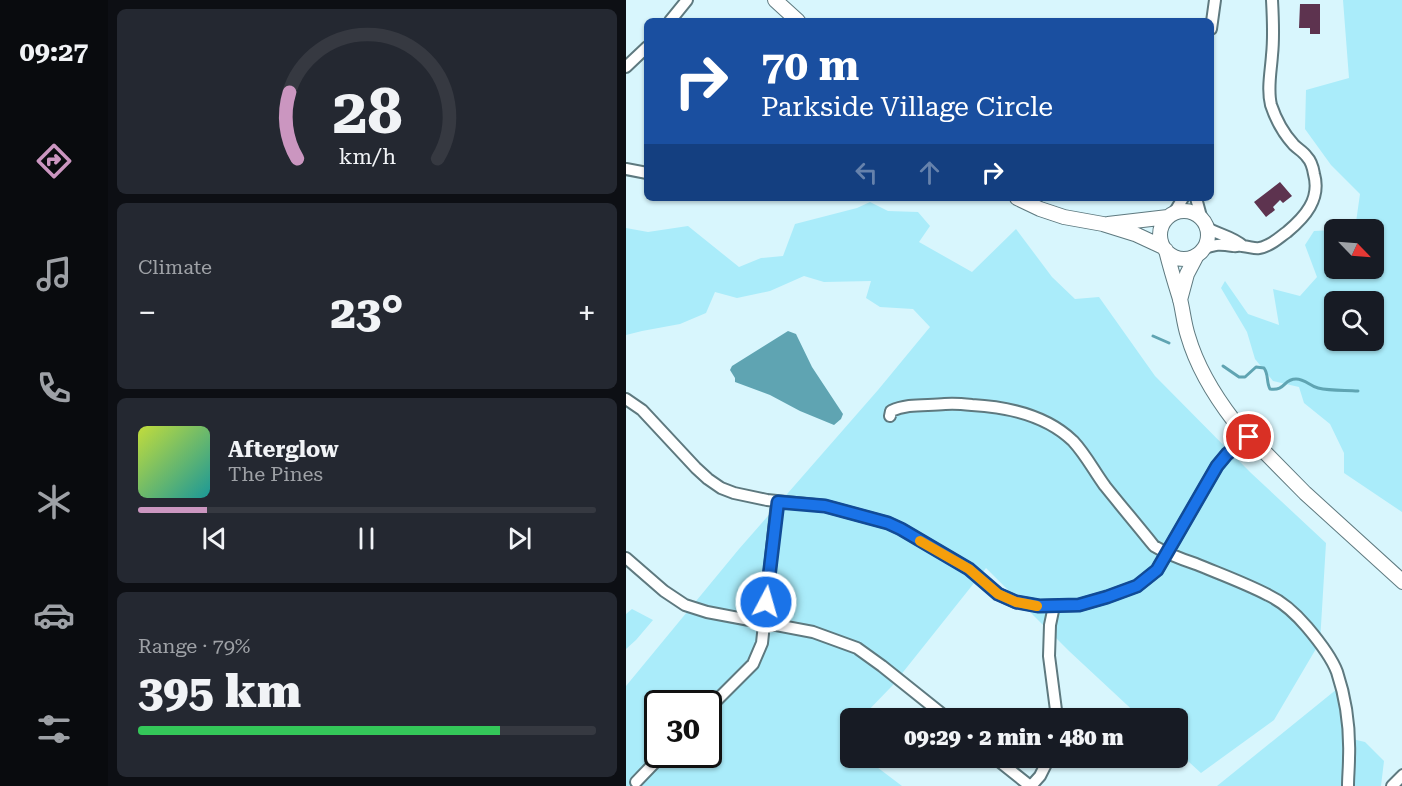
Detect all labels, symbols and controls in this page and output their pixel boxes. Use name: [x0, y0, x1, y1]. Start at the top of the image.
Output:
text: 09:27: [20, 36, 88, 68]
text: 70 m: [761, 41, 859, 90]
icon: right: [662, 42, 740, 120]
text: 28: [332, 75, 402, 148]
text: Parkside Village Circle: [761, 91, 1053, 123]
icon: directions: [33, 140, 75, 182]
text: km/h: [338, 144, 396, 169]
icon: left: [850, 156, 883, 189]
icon: ahead: [913, 156, 946, 189]
icon: right: [976, 156, 1009, 189]
north arrow: [1324, 219, 1384, 279]
map controls: [1324, 219, 1384, 351]
icon: music: [33, 253, 75, 295]
text: Climate: [138, 255, 212, 279]
text: 23°: [331, 286, 404, 339]
button: search: [1324, 291, 1384, 351]
text: −: [138, 293, 156, 332]
text: +: [578, 293, 596, 332]
icon: phone: [33, 367, 75, 409]
pin: [1223, 411, 1274, 462]
icon: arrive: [1232, 420, 1265, 453]
text: Afterglow: [228, 437, 339, 462]
text: The Pines: [228, 462, 323, 486]
icon: climate: [33, 481, 75, 523]
icon: previous: [198, 522, 231, 555]
icon: pause: [350, 522, 383, 555]
icon: next: [503, 522, 536, 555]
position arrow: [734, 570, 798, 634]
icon: car: [33, 594, 75, 636]
text: Range · 79%: [138, 634, 250, 658]
text: 395 km: [138, 665, 301, 718]
speed limit sign: 30: [644, 690, 722, 768]
icon: filters: [33, 708, 75, 750]
text: 09:29 · 2 min · 480 m: [904, 725, 1124, 750]

